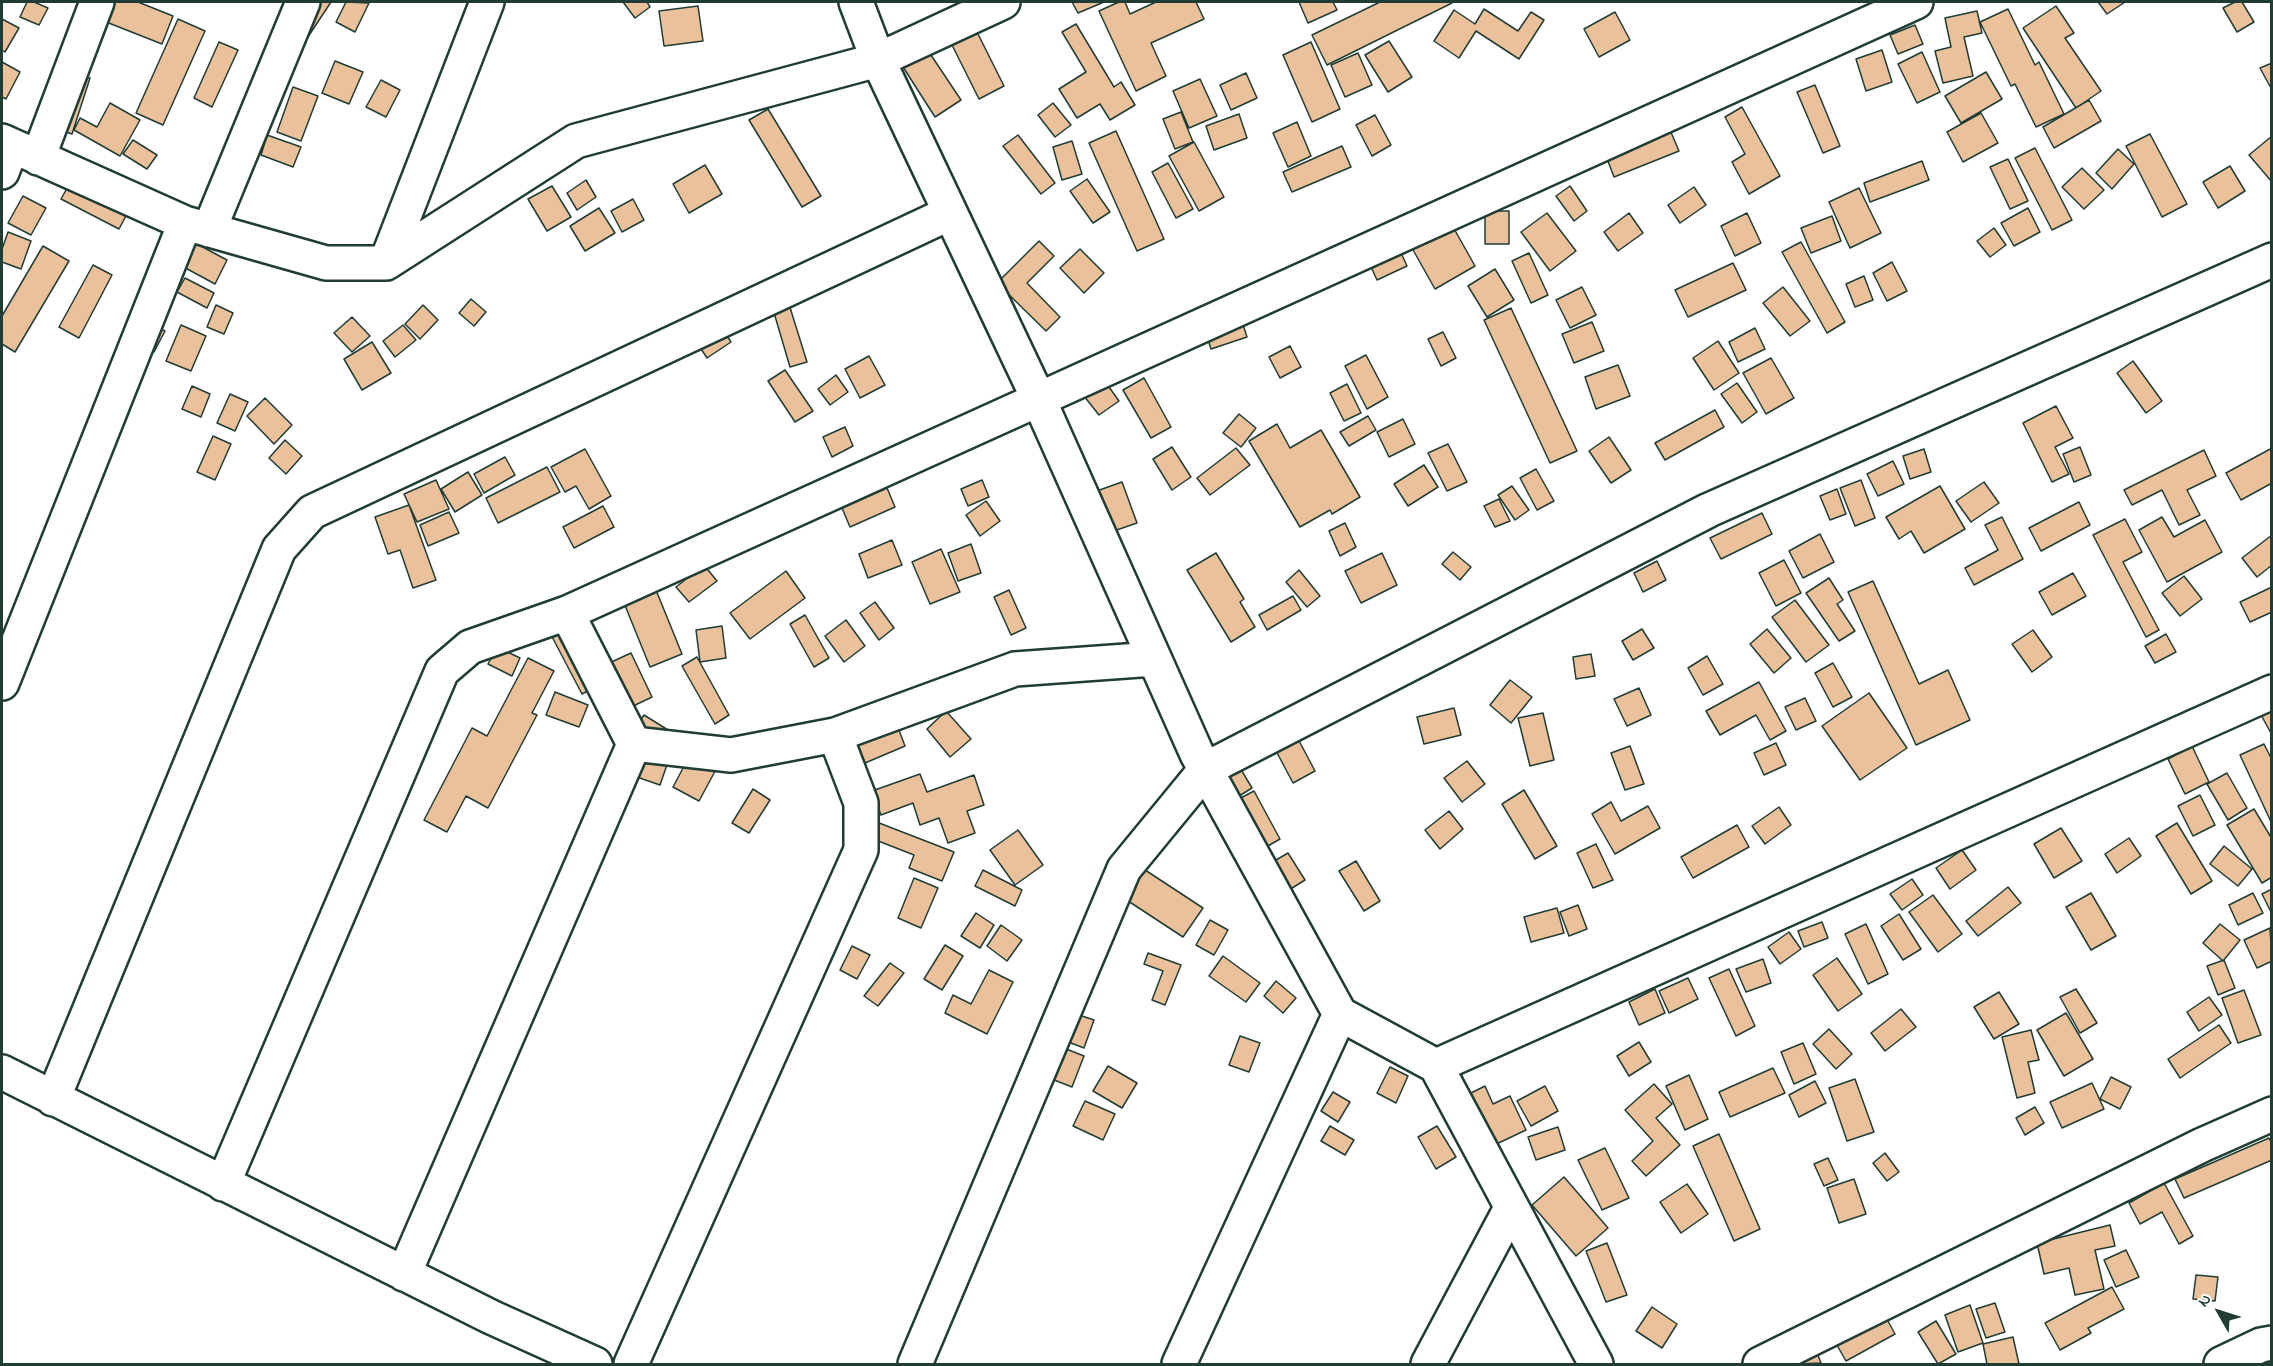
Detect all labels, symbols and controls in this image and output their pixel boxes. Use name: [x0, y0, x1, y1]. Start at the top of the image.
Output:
north arrow: [2189, 1282, 2249, 1342]
text: N: [2192, 1289, 2218, 1312]

